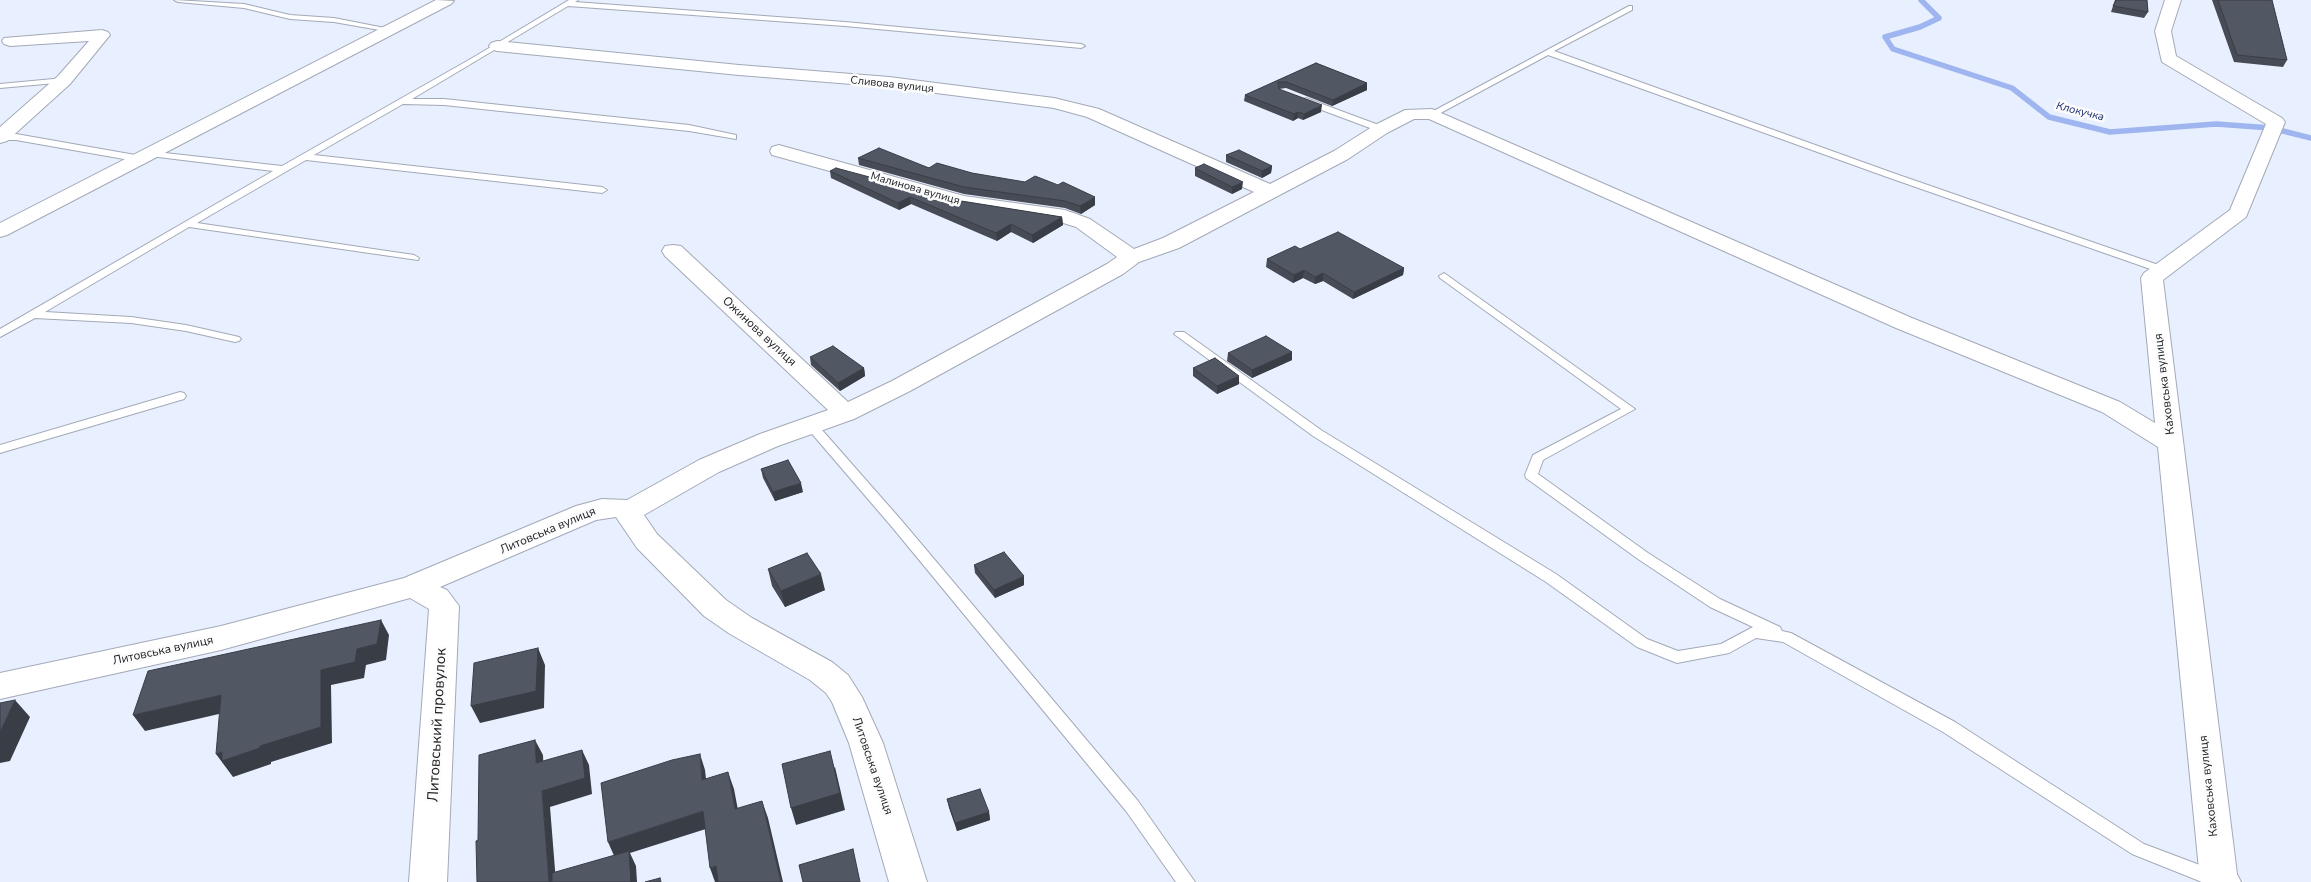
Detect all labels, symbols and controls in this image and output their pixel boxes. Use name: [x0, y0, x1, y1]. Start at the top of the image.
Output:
street label: Сливова вулиця: [850, 74, 934, 96]
water label: Клокучка: [2055, 100, 2105, 124]
street label: Малинова вулиця: [869, 170, 961, 208]
street label: Ожинова вулиця: [719, 294, 799, 370]
street label: Каховська вулиця: [2152, 333, 2178, 435]
street label: Литовська вулиця: [498, 504, 598, 558]
street label: Литовська вулиця: [111, 633, 215, 669]
street label: Литовський провулок: [425, 647, 451, 803]
street label: Литовська вулиця: [848, 715, 896, 817]
street label: Каховська вулиця: [2197, 735, 2221, 837]

